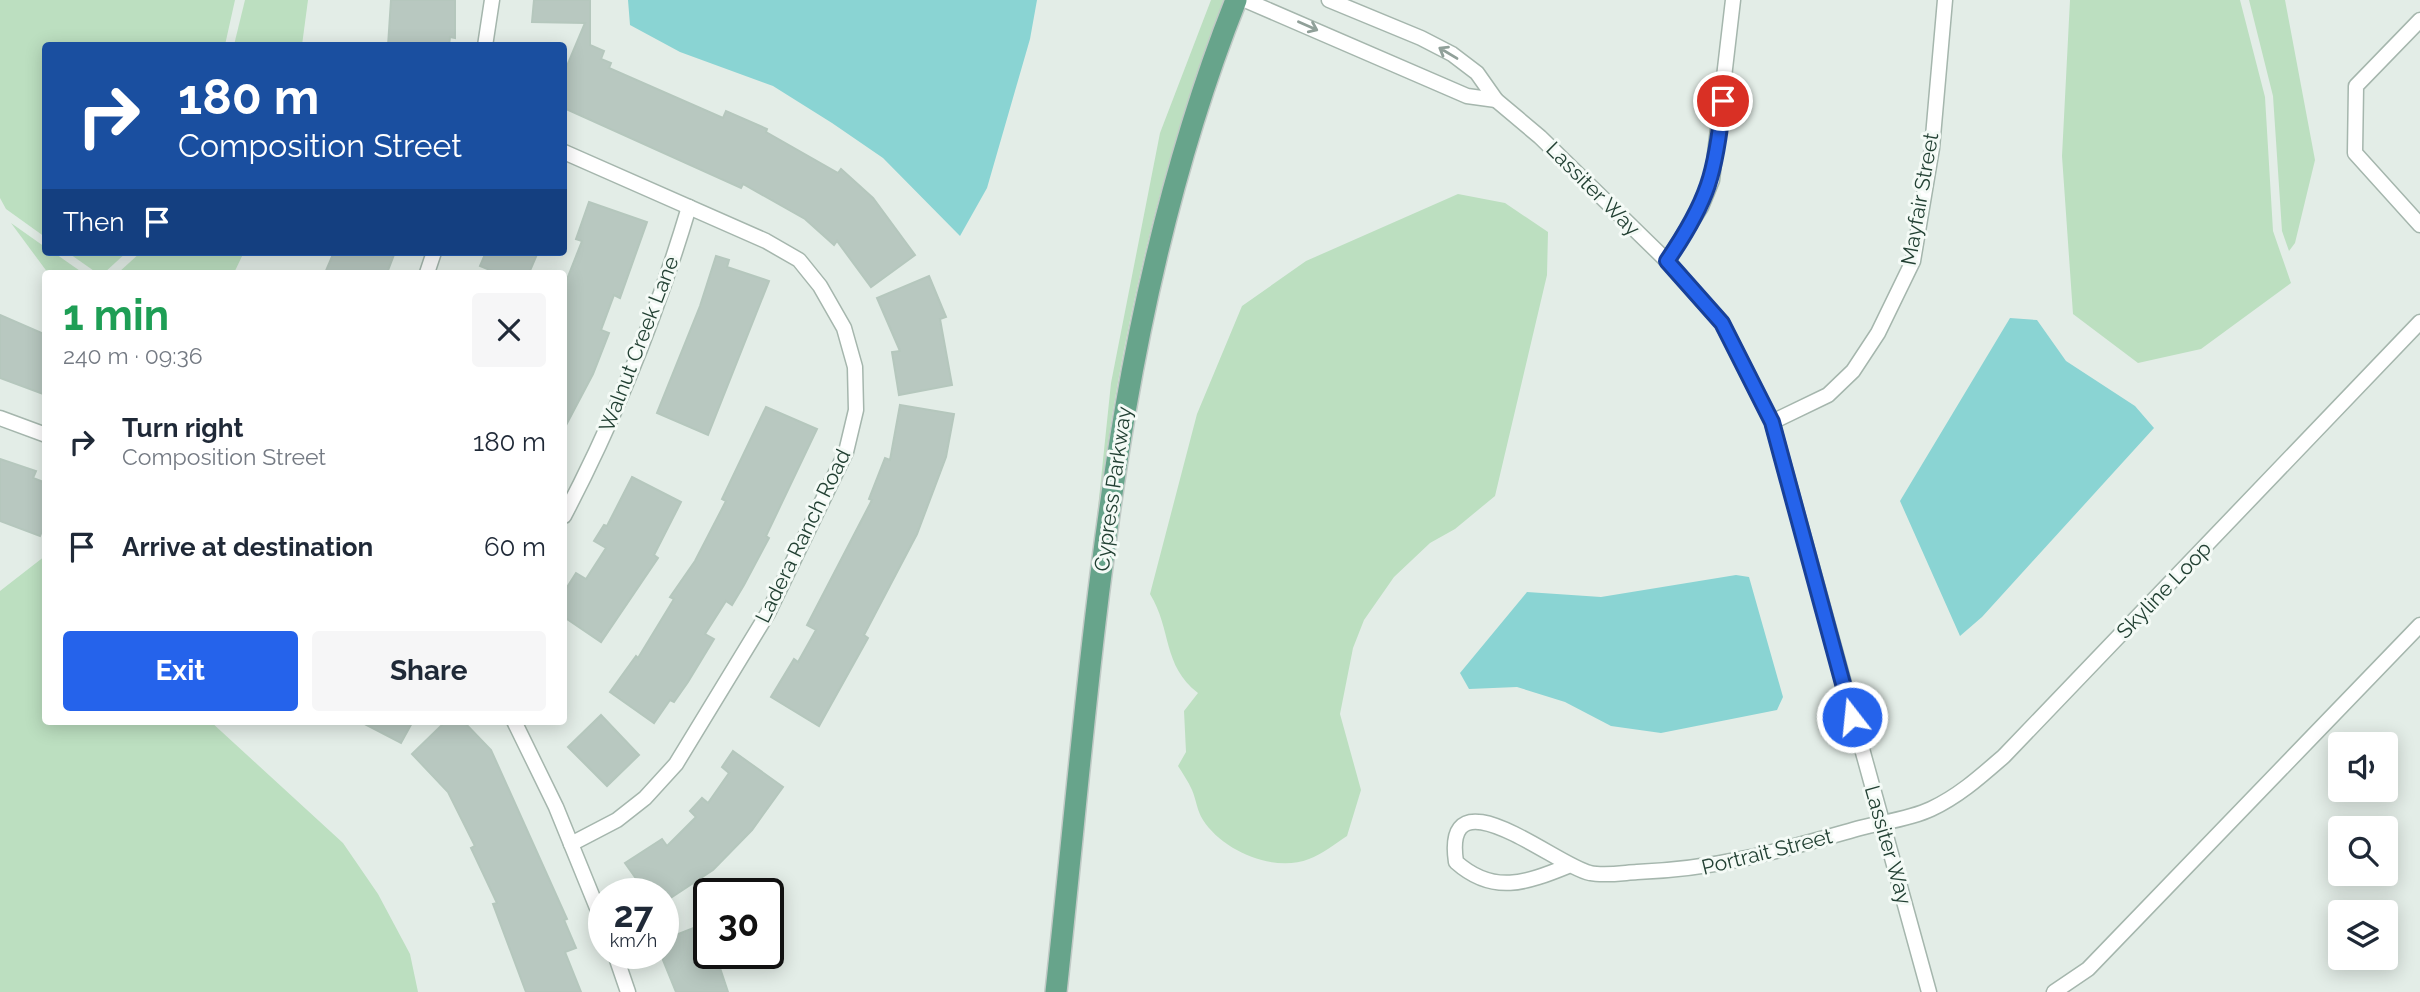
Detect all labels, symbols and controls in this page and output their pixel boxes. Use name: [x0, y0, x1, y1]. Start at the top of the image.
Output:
one-way arrow: [1297, 20, 1318, 33]
one-way arrow: [1438, 46, 1458, 60]
text: 180 m: [178, 68, 319, 125]
icon: right: [63, 70, 154, 161]
pin: [1693, 71, 1753, 131]
icon: arrive: [1704, 82, 1742, 120]
text: Composition Street: [178, 127, 462, 164]
street label: Mayfair Street: [1896, 131, 1943, 267]
street label: Lassiter Way: [1541, 136, 1646, 241]
icon: arrive: [138, 203, 176, 241]
text: Then: [63, 207, 124, 237]
street label: Walnut Creek Lane: [594, 253, 684, 435]
text: 1 min: [63, 291, 169, 340]
button: close: [472, 293, 546, 367]
text: 240 m · 09:36: [63, 342, 203, 369]
street label: Cypress Parkway: [1089, 405, 1136, 573]
text: Turn right: [122, 413, 243, 443]
icon: right: [63, 423, 101, 461]
text: 180 m: [473, 427, 546, 457]
text: Composition Street: [122, 443, 326, 470]
street label: Ladera Ranch Road: [750, 445, 855, 627]
icon: arrive: [63, 528, 101, 566]
text: Arrive at destination: [122, 532, 373, 562]
text: 60 m: [484, 532, 546, 562]
street label: Skyline Loop: [2111, 536, 2216, 643]
button: Exit: [63, 631, 298, 711]
button: Share: [312, 631, 546, 711]
position arrow: [1815, 680, 1889, 754]
map controls: [2328, 732, 2398, 970]
button: sound: [2328, 732, 2398, 802]
street label: Lassiter Way: [1860, 782, 1917, 907]
button: search: [2328, 816, 2398, 886]
street label: Portrait Street: [1699, 823, 1835, 880]
speed limit sign: 30: [693, 878, 784, 969]
text: 27: [614, 894, 653, 935]
button: layers: [2328, 900, 2398, 970]
text: km/h: [610, 930, 657, 951]

